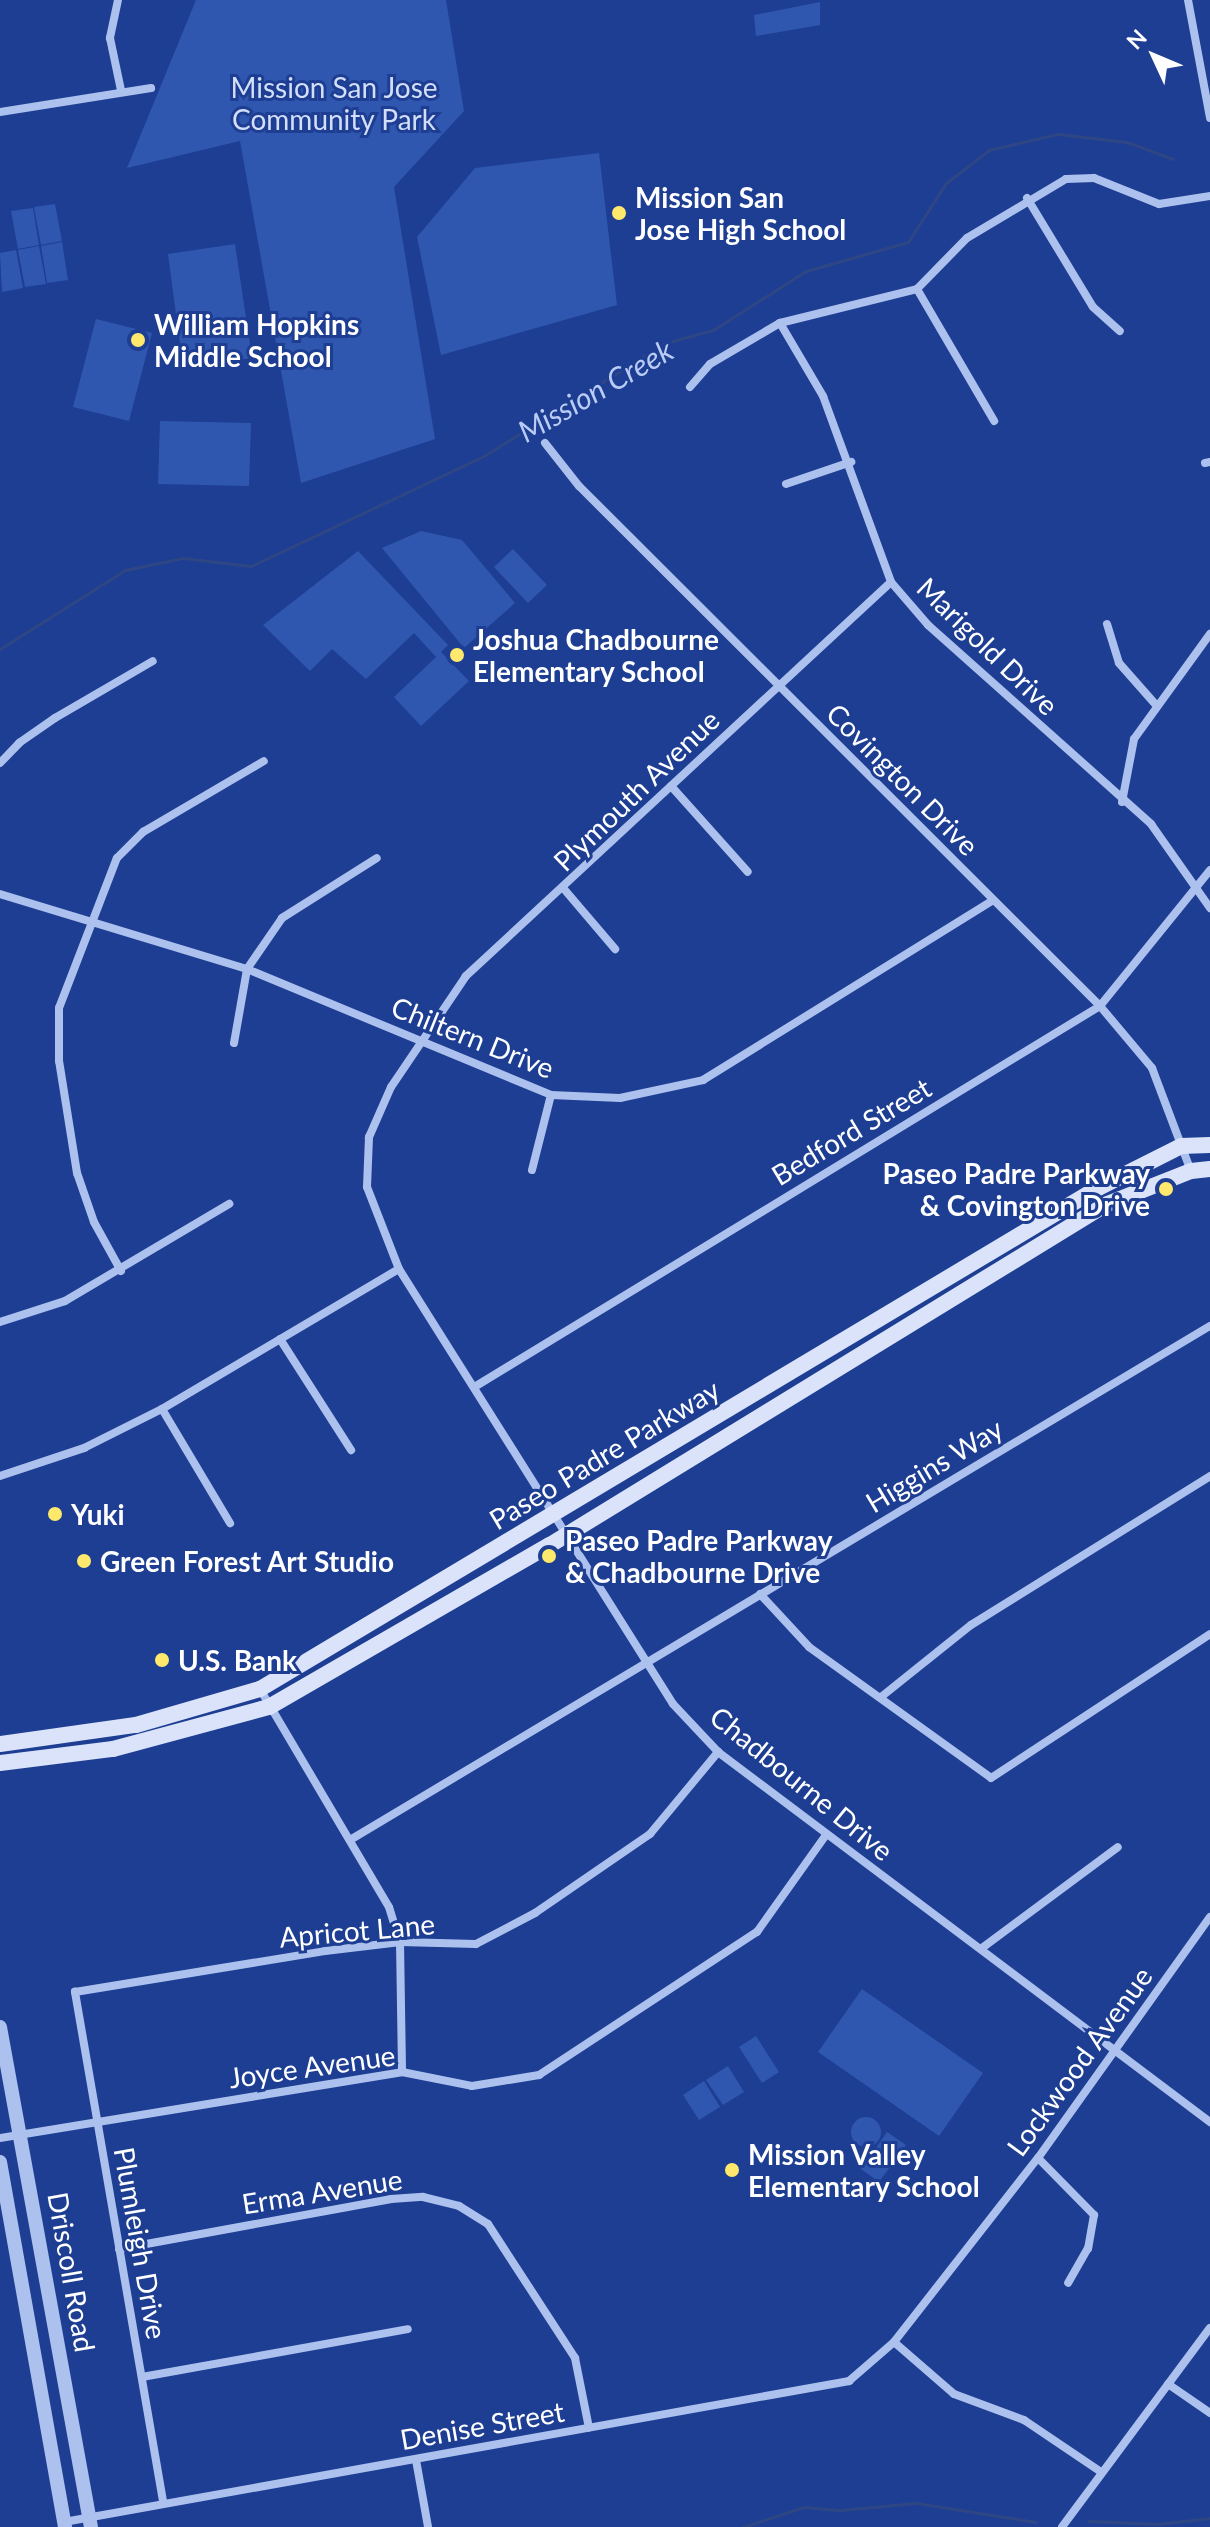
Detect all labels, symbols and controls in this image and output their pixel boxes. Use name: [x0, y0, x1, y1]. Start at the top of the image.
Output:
north arrow: [1114, 16, 1194, 96]
text: N: [1121, 24, 1152, 54]
park label: Mission San Jose Community Park: [230, 70, 438, 136]
place label: Mission San Jose High School: [635, 180, 846, 246]
marker: Mission San Jose High School: [610, 204, 628, 222]
place label: William Hopkins Middle School: [154, 307, 359, 373]
marker: William Hopkins Middle School: [129, 331, 147, 349]
water label: Mission Creek: [511, 331, 679, 449]
street label: Marigold Drive: [911, 570, 1065, 722]
place label: Joshua Chadbourne Elementary School: [473, 622, 719, 688]
marker: Joshua Chadbourne Elementary School: [448, 646, 466, 664]
street label: Covington Drive: [820, 696, 986, 862]
street label: Plymouth Avenue: [546, 702, 726, 878]
street label: Chiltern Drive: [387, 989, 559, 1085]
street label: Bedford Street: [765, 1070, 937, 1192]
place label: Paseo Padre Parkway & Covington Drive: [883, 1156, 1150, 1222]
marker: Paseo Padre Parkway & Covington Drive: [1157, 1180, 1175, 1198]
street label: Paseo Padre Parkway: [483, 1372, 725, 1536]
street label: Higgins Way: [859, 1411, 1009, 1519]
place label: Yuki: [71, 1497, 125, 1531]
marker: Yuki: [46, 1505, 64, 1523]
place label: Paseo Padre Parkway & Chadbourne Drive: [565, 1523, 832, 1589]
place label: Green Forest Art Studio: [100, 1544, 395, 1578]
marker: Paseo Padre Parkway & Chadbourne Drive: [540, 1547, 558, 1565]
marker: Green Forest Art Studio: [75, 1552, 93, 1570]
place label: U.S. Bank: [178, 1643, 297, 1677]
marker: U.S. Bank: [153, 1651, 171, 1669]
street label: Chadbourne Drive: [704, 1699, 900, 1867]
street label: Apricot Lane: [278, 1906, 436, 1954]
street label: Lockwood Avenue: [999, 1960, 1159, 2162]
street label: Joyce Avenue: [226, 2038, 398, 2094]
place label: Mission Valley Elementary School: [748, 2137, 980, 2203]
street label: Plumleigh Drive: [108, 2144, 174, 2342]
marker: Mission Valley Elementary School: [723, 2161, 741, 2179]
street label: Erma Avenue: [239, 2162, 405, 2220]
street label: Driscoll Road: [41, 2190, 103, 2354]
street label: Denise Street: [397, 2394, 567, 2456]

